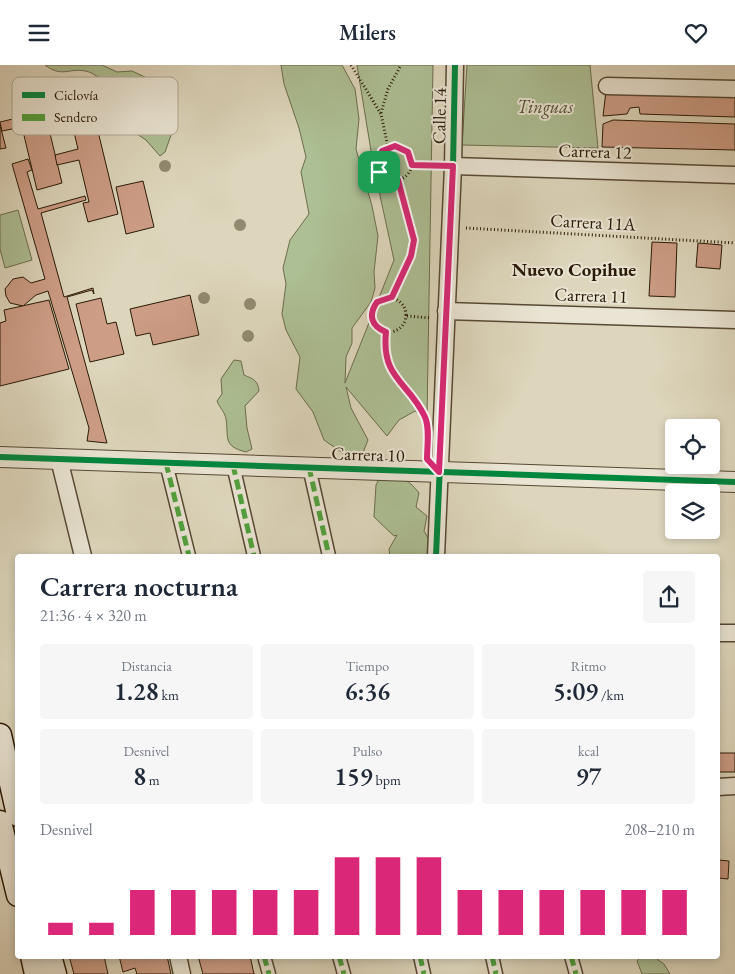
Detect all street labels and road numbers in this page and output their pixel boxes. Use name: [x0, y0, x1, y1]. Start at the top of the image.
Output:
street label: Calle 14: [427, 87, 451, 144]
street label: Carrera 12: [558, 138, 632, 164]
street label: Carrera 11A: [550, 208, 637, 236]
street label: Carrera 11: [554, 282, 628, 308]
street label: Carrera 10: [331, 441, 405, 467]

